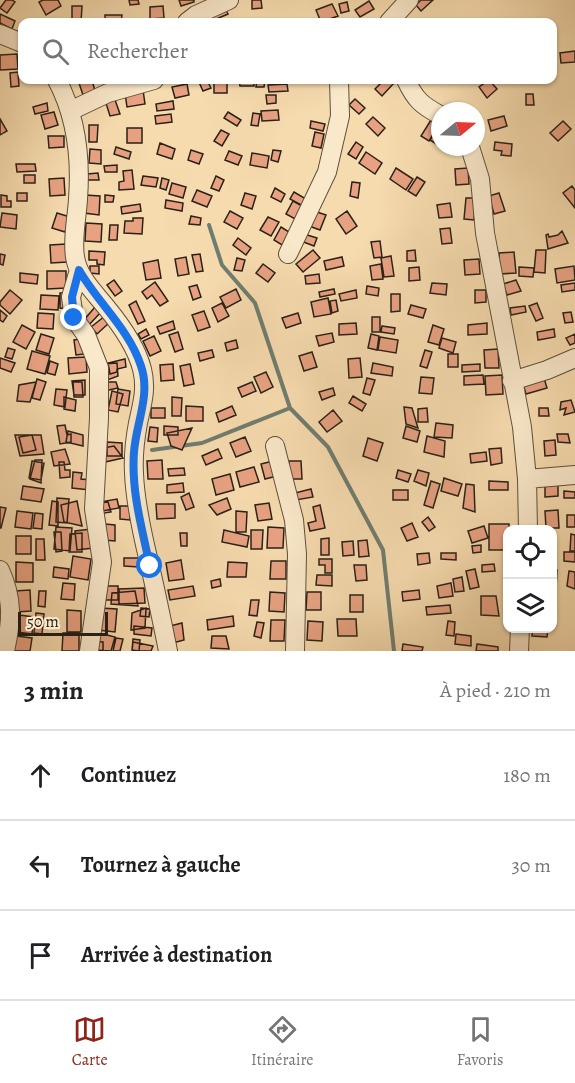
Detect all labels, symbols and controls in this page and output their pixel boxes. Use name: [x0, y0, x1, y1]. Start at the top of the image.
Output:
search box: [18, 18, 557, 84]
icon: search: [39, 35, 72, 68]
text: Rechercher: [87, 36, 188, 66]
north arrow: [431, 102, 485, 156]
route end: [60, 304, 86, 330]
map controls: [503, 525, 557, 633]
button: locate: [503, 525, 557, 579]
route start: [136, 552, 162, 578]
button: layers: [503, 579, 557, 633]
scale bar: [18, 609, 108, 636]
text: 50 m: [27, 611, 59, 633]
text: 3 min: [24, 673, 84, 708]
text: À pied · 210 m: [440, 677, 551, 704]
icon: ahead: [24, 759, 57, 792]
text: Continuez: [81, 760, 176, 790]
text: 180 m: [503, 762, 551, 789]
icon: left: [24, 849, 57, 882]
text: Tournez à gauche: [81, 850, 241, 880]
text: 30 m: [511, 852, 551, 879]
icon: arrive: [24, 939, 57, 972]
text: Arrivée à destination: [81, 940, 272, 970]
tab: Carte: [72, 1013, 108, 1071]
tab: Itinéraire: [251, 1013, 314, 1071]
tab: Favoris: [457, 1013, 503, 1071]

